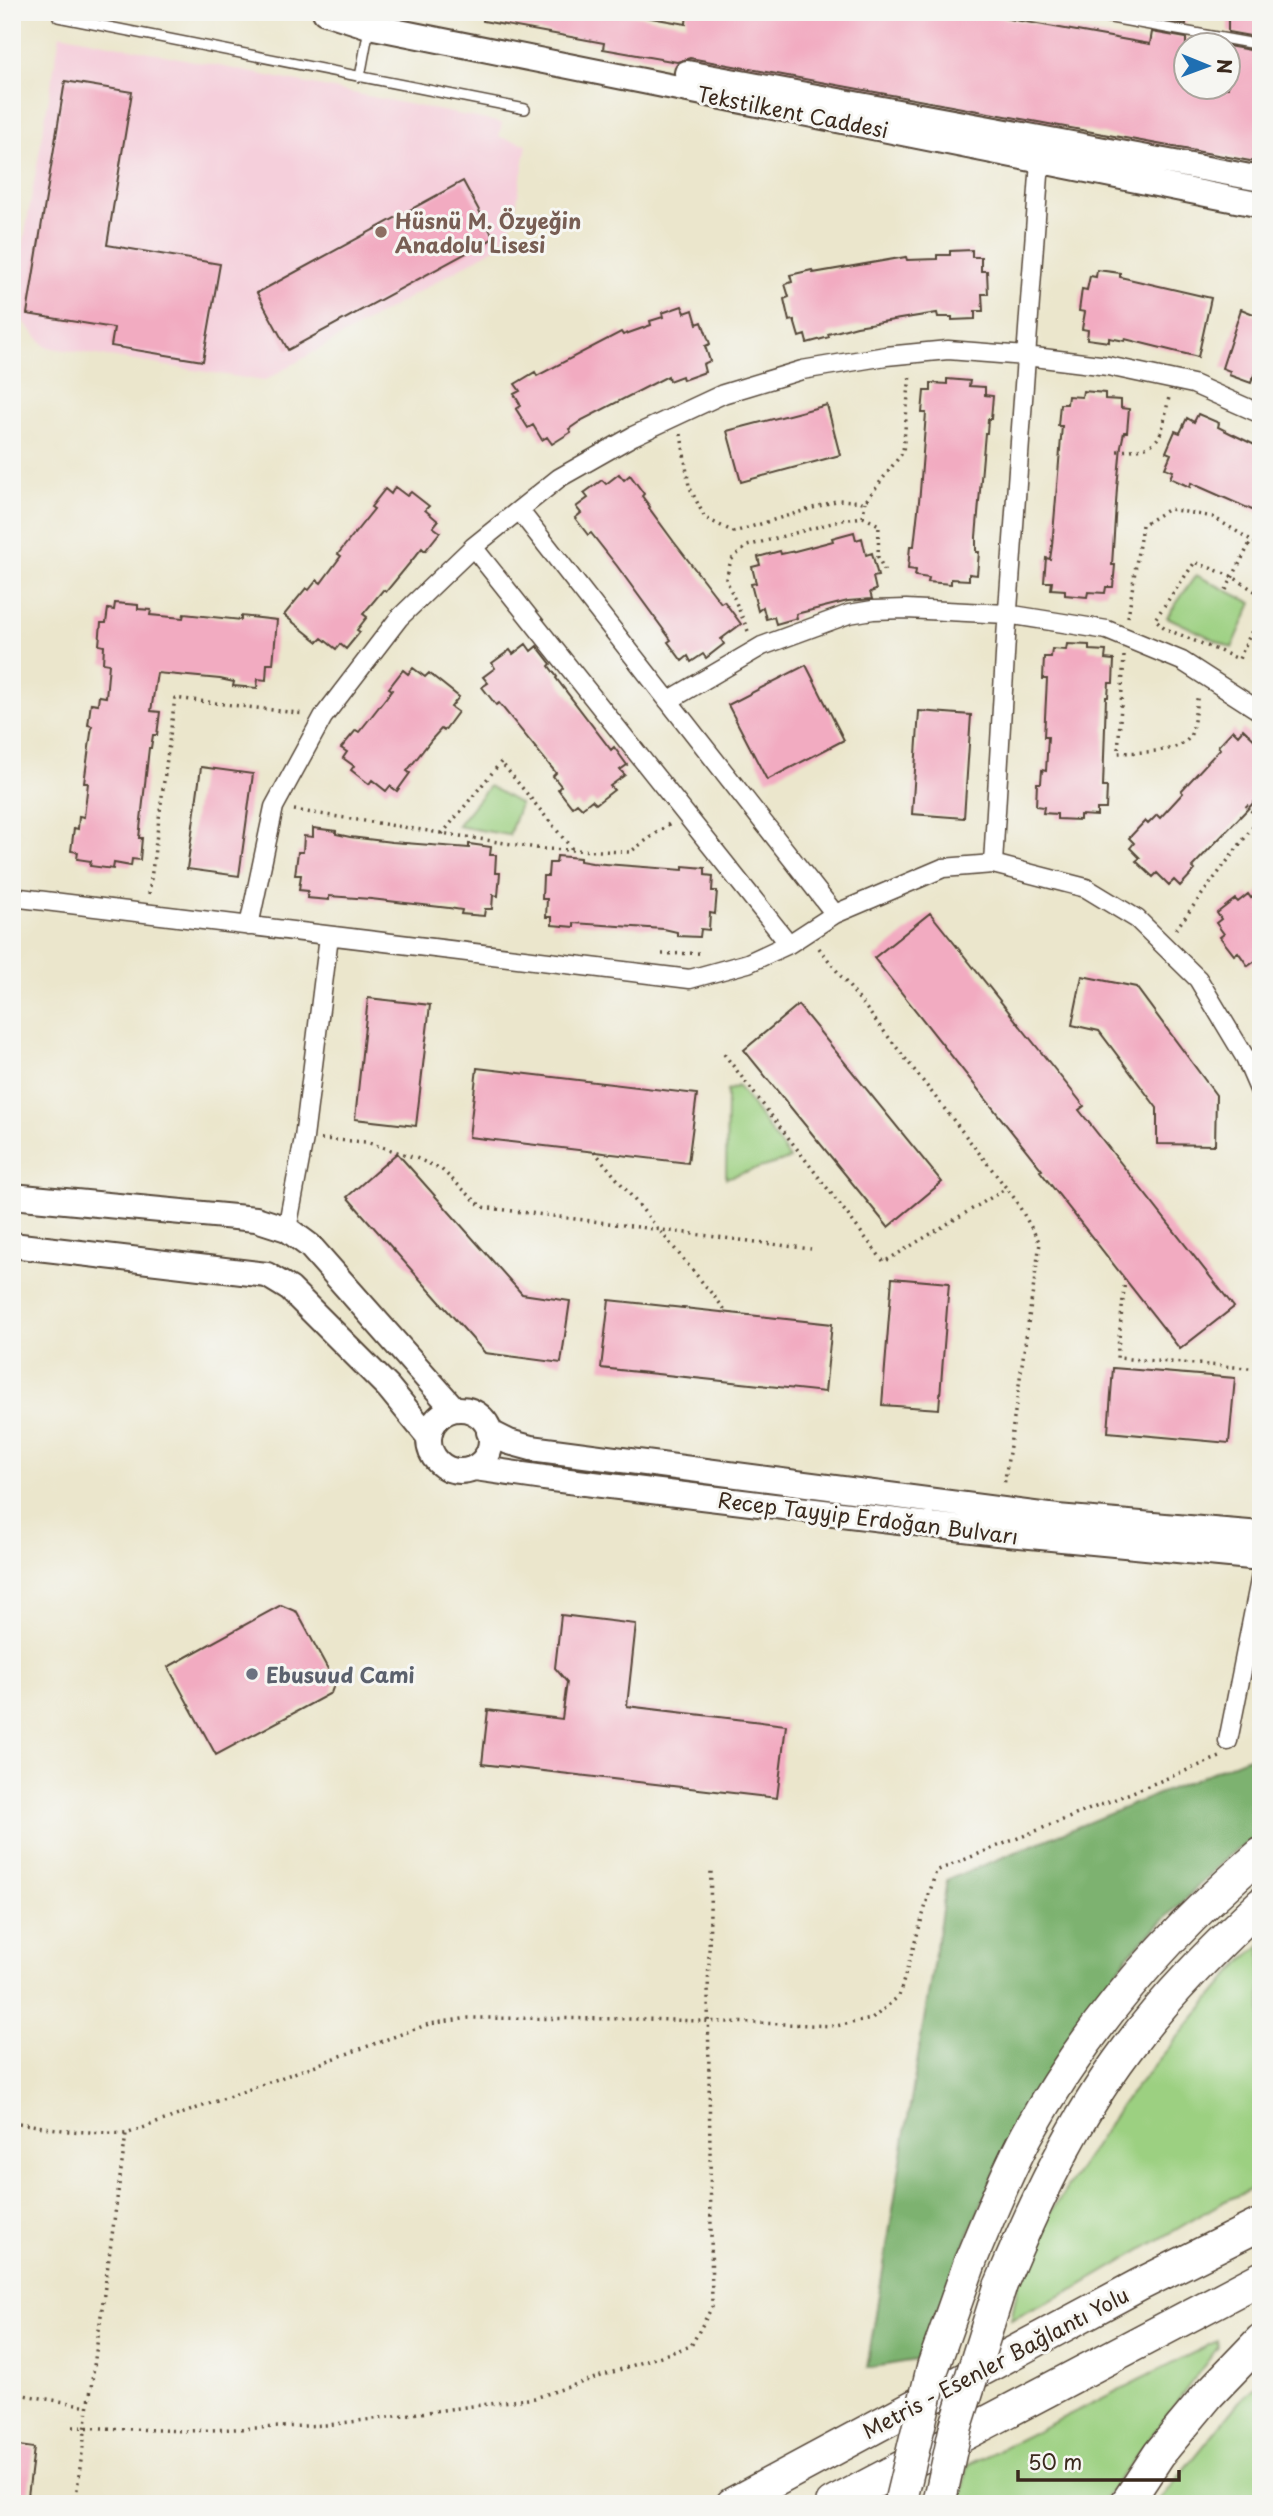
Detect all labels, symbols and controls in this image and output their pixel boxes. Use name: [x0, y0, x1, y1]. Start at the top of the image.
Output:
north arrow: [1172, 32, 1242, 102]
text: N: [1211, 59, 1239, 74]
street label: Tekstilkent Caddesi: [695, 77, 891, 145]
place label: Hüsnü M. Özyeğin Anadolu Lisesi: [395, 204, 581, 260]
marker: Hüsnü M. Özyeğin Anadolu Lisesi: [373, 224, 389, 240]
street label: Recep Tayyip Erdoğan Bulvarı: [716, 1483, 1020, 1551]
place label: Ebusuud Cami: [266, 1658, 415, 1690]
marker: Ebusuud Cami: [244, 1666, 260, 1682]
street label: Metris - Esenler Bağlantı Yolu: [856, 2278, 1134, 2446]
scale bar: [1018, 2439, 1178, 2483]
text: 50 m: [1028, 2445, 1082, 2477]

